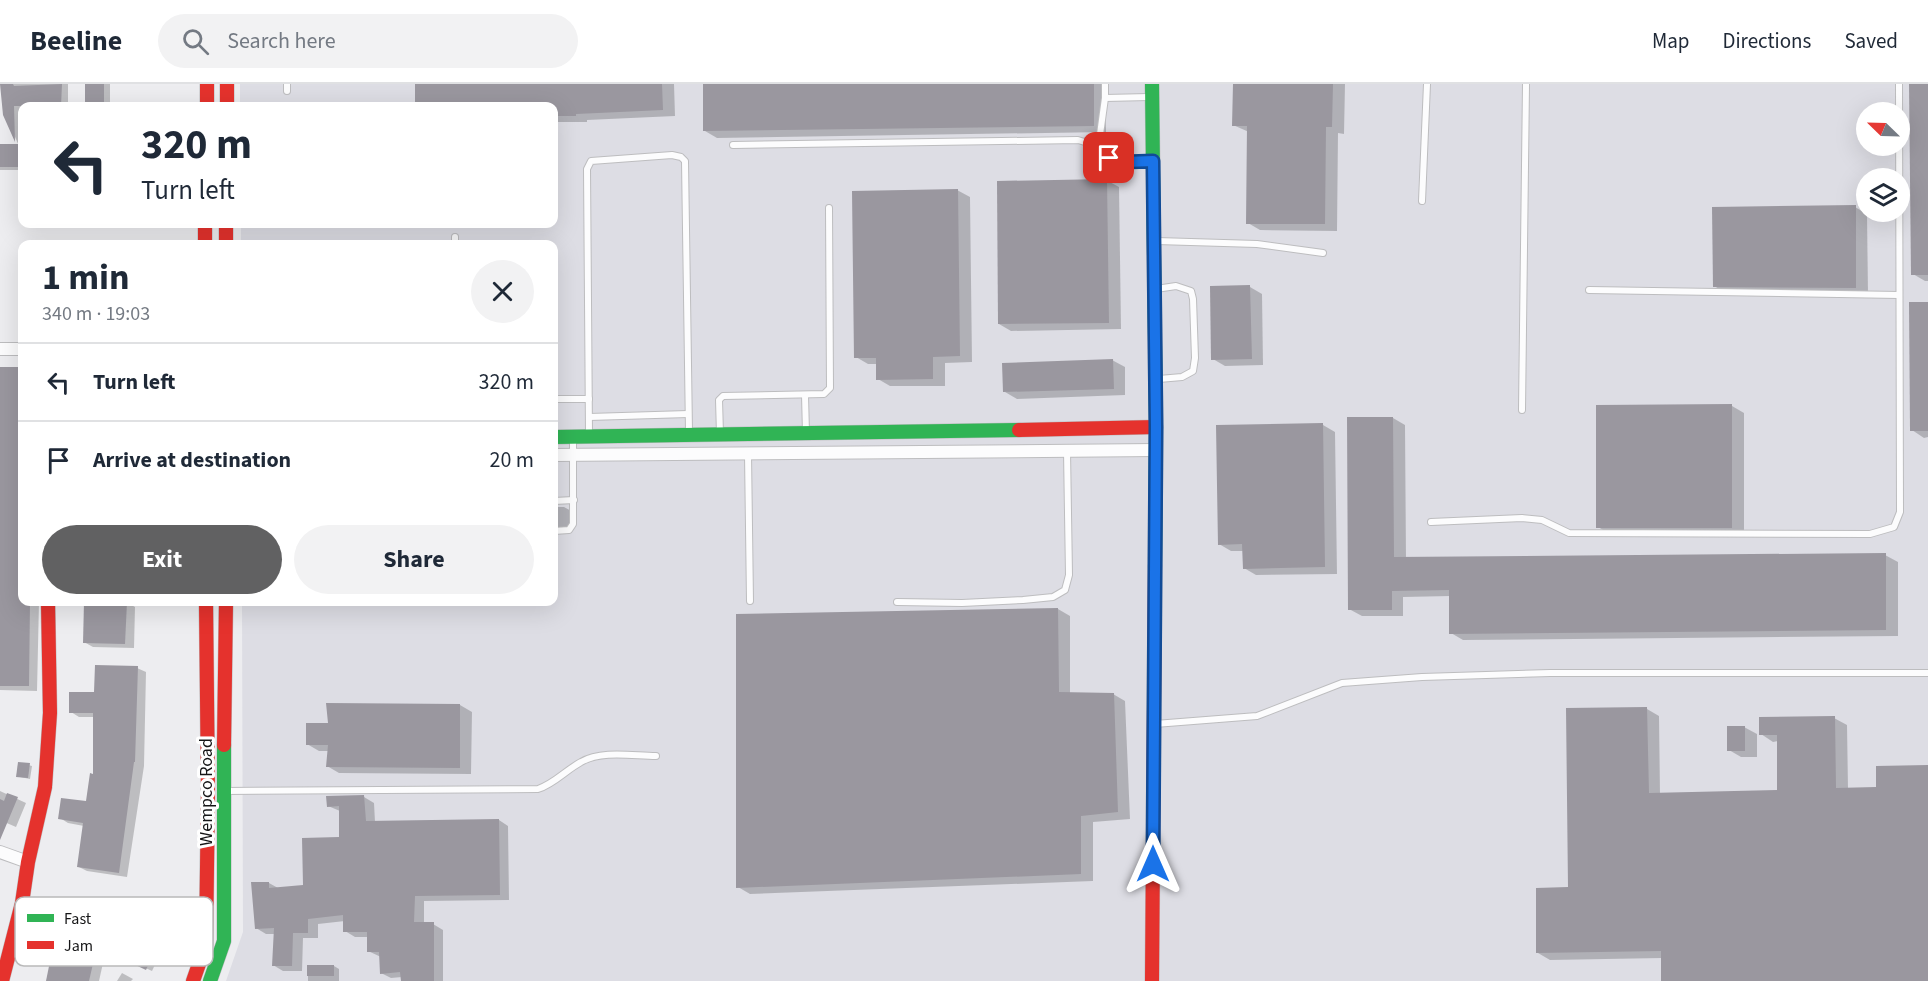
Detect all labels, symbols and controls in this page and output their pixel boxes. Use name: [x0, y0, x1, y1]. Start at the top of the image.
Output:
search box: [158, 14, 578, 68]
text: Beeline: [30, 21, 122, 61]
icon: search: [179, 25, 212, 58]
text: Search here: [227, 25, 336, 57]
text: Map: [1652, 26, 1690, 56]
text: Directions: [1723, 26, 1811, 56]
text: Saved: [1844, 26, 1898, 56]
north arrow: [1856, 102, 1910, 156]
map controls: [1856, 102, 1910, 222]
text: 320 m: [141, 115, 252, 175]
icon: left: [42, 126, 120, 204]
pin: [1083, 132, 1134, 183]
icon: arrive: [1092, 141, 1125, 174]
button: layers: [1856, 168, 1910, 222]
text: Turn left: [141, 171, 235, 210]
text: 1 min: [42, 252, 130, 303]
button: close: [471, 260, 534, 323]
text: 340 m · 19:03: [42, 300, 150, 328]
icon: left: [42, 366, 75, 399]
text: Turn left: [93, 366, 175, 398]
text: 320 m: [479, 366, 534, 398]
icon: arrive: [42, 444, 75, 477]
text: Arrive at destination: [93, 444, 291, 476]
text: 20 m: [489, 444, 534, 476]
button: Exit: [42, 525, 282, 594]
button: Share: [294, 525, 534, 594]
street label: Wempco Road: [194, 738, 219, 846]
position arrow: [1121, 832, 1185, 896]
legend: [15, 897, 213, 966]
text: Fast: [64, 908, 92, 930]
text: Jam: [64, 935, 93, 957]

